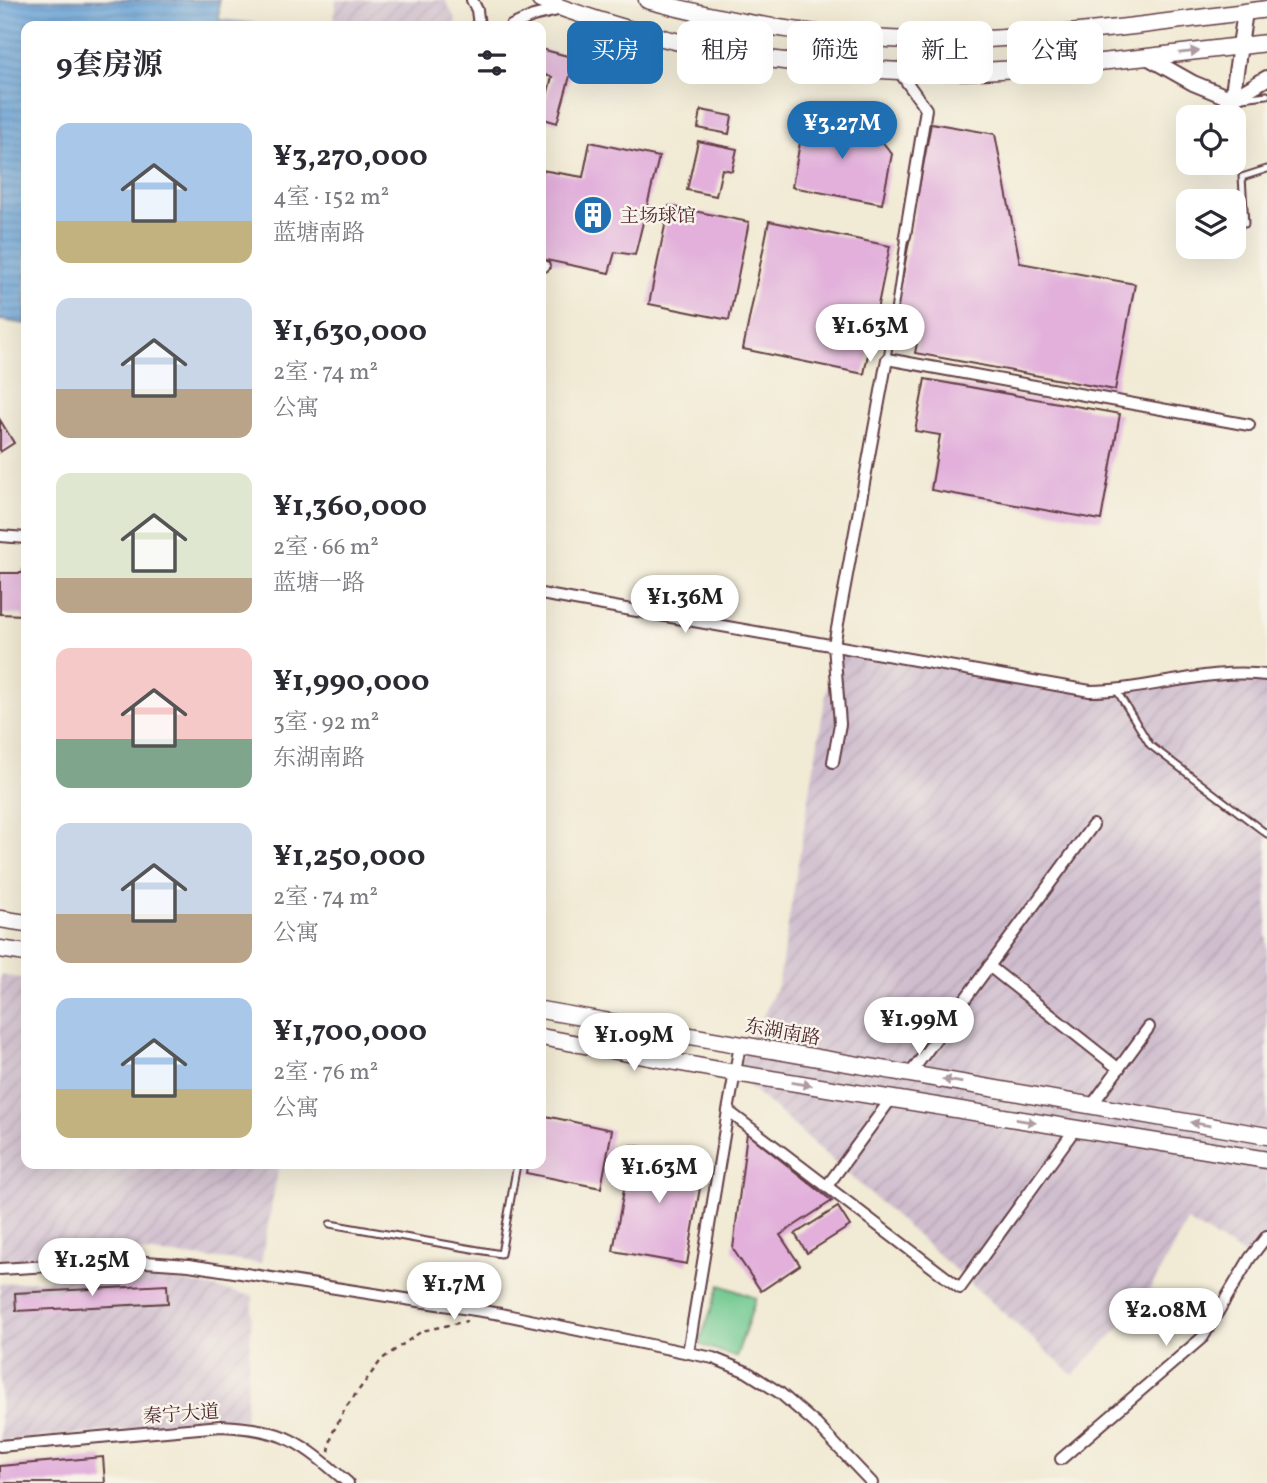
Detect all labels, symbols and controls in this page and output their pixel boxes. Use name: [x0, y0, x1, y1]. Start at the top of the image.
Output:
chip: 买房: [567, 21, 663, 84]
chip: 租房: [677, 21, 773, 84]
chip: 筛选: [787, 21, 883, 84]
chip: 新上: [897, 21, 993, 84]
chip: 公寓: [1007, 21, 1103, 84]
icon: filters: [473, 44, 511, 82]
text: 9套房源: [56, 45, 163, 87]
one-way arrow: [1178, 46, 1200, 57]
pin: ¥3.27M: [785, 102, 899, 161]
map controls: [1176, 105, 1246, 259]
button: locate: [1176, 105, 1246, 175]
text: ¥3.27M: [803, 108, 881, 140]
text: ¥3,270,000: [273, 136, 428, 178]
icon: home: [112, 151, 196, 235]
text: 4室 · 152 m²: [273, 182, 389, 214]
button: layers: [1176, 189, 1246, 259]
building icon: 主场球馆: [572, 194, 614, 236]
place label: 主场球馆: [620, 204, 696, 230]
text: 蓝塘南路: [273, 218, 365, 250]
pin: ¥1.63M: [813, 304, 927, 364]
text: ¥1,630,000: [273, 311, 427, 353]
text: ¥1.63M: [832, 311, 908, 343]
icon: home: [112, 326, 196, 410]
text: 2室 · 74 m²: [273, 357, 378, 389]
text: 公寓: [273, 393, 319, 425]
text: ¥1,360,000: [273, 486, 427, 528]
icon: home: [112, 501, 196, 585]
text: 2室 · 66 m²: [273, 532, 379, 564]
text: 蓝塘一路: [273, 568, 365, 600]
pin: ¥1.36M: [628, 576, 742, 635]
text: ¥1.36M: [647, 582, 723, 614]
text: ¥1,990,000: [273, 661, 429, 703]
icon: home: [112, 676, 196, 760]
text: 3室 · 92 m²: [273, 707, 379, 739]
text: 东湖南路: [273, 743, 365, 775]
text: ¥1,250,000: [273, 836, 426, 878]
icon: home: [112, 851, 196, 935]
text: 2室 · 74 m²: [273, 882, 378, 914]
text: 公寓: [273, 918, 319, 950]
pin: ¥1.99M: [862, 998, 976, 1057]
text: ¥1.99M: [880, 1004, 958, 1036]
text: ¥1,700,000: [273, 1011, 427, 1053]
pin: ¥1.09M: [577, 1014, 691, 1073]
street label: 东湖南路: [743, 1014, 822, 1052]
text: ¥1.09M: [594, 1020, 674, 1052]
icon: home: [112, 1026, 196, 1110]
text: 2室 · 76 m²: [273, 1057, 378, 1089]
one-way arrow: [941, 1075, 963, 1086]
one-way arrow: [791, 1079, 813, 1090]
text: 公寓: [273, 1093, 319, 1125]
one-way arrow: [1015, 1116, 1037, 1127]
one-way arrow: [1189, 1118, 1211, 1129]
pin: ¥1.63M: [602, 1146, 716, 1205]
text: ¥1.63M: [621, 1152, 697, 1184]
pin: ¥1.25M: [35, 1238, 149, 1298]
text: ¥1.25M: [54, 1245, 130, 1277]
pin: ¥1.7M: [405, 1262, 503, 1322]
text: ¥1.7M: [423, 1269, 485, 1301]
pin: ¥2.08M: [1109, 1288, 1223, 1348]
text: ¥2.08M: [1125, 1295, 1207, 1327]
street label: 秦宁大道: [142, 1399, 220, 1431]

